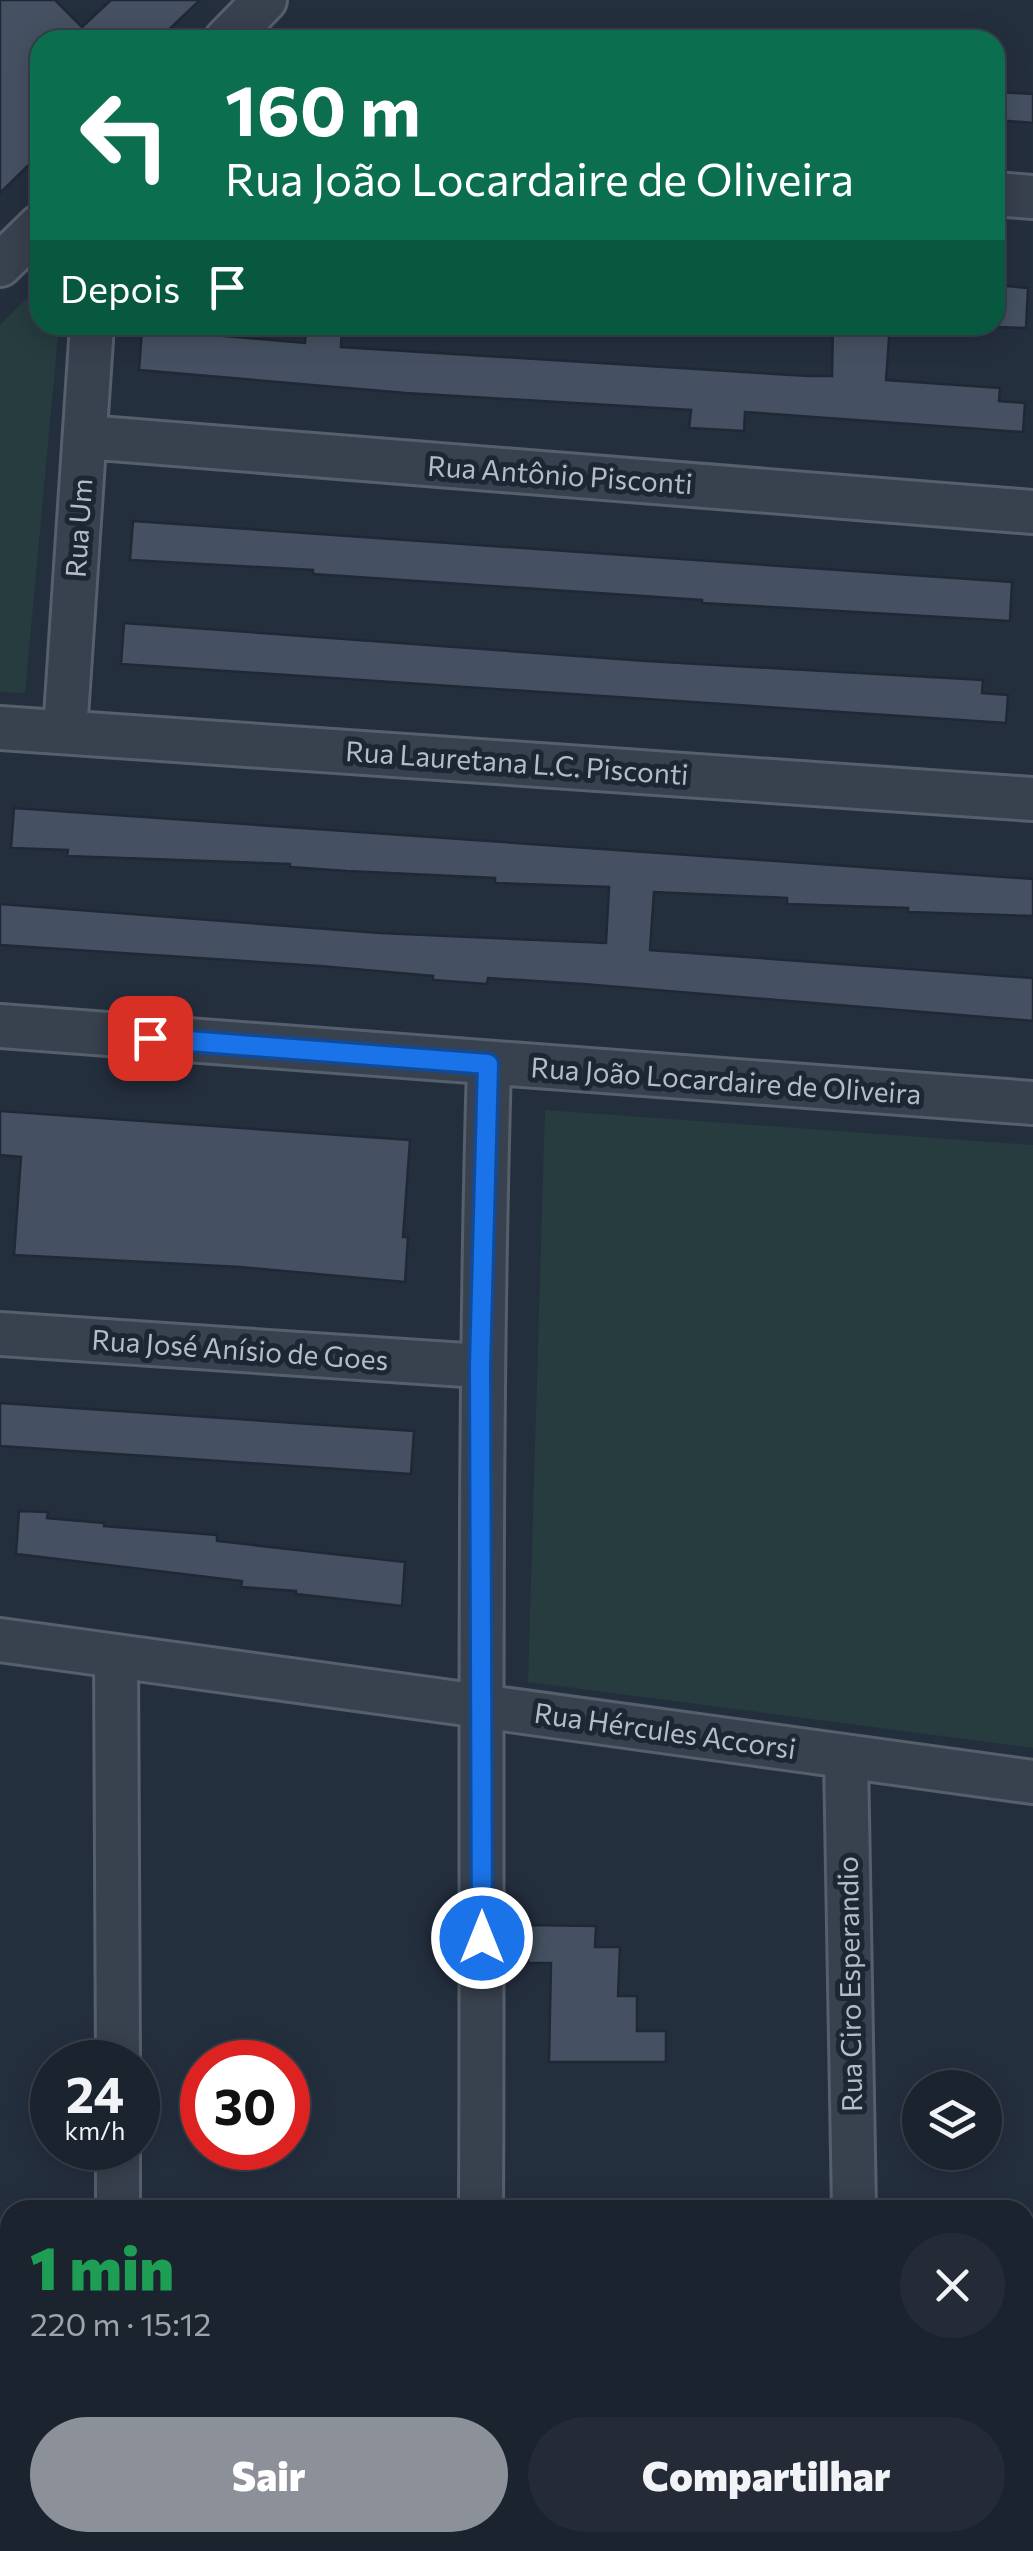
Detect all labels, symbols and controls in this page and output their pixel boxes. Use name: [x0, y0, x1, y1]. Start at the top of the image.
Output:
text: 160 m: [225, 65, 421, 150]
icon: left: [60, 70, 190, 200]
text: Rua João Locardaire de Oliveira: [225, 150, 854, 205]
icon: arrive: [200, 260, 255, 315]
text: Depois: [60, 264, 180, 311]
street label: Rua Antônio Pisconti: [426, 448, 694, 500]
street label: Rua Um: [58, 477, 98, 579]
street label: Rua Lauretana L.C. Pisconti: [344, 733, 690, 791]
pin: [108, 996, 193, 1081]
icon: arrive: [123, 1011, 178, 1066]
street label: Rua João Locardaire de Oliveira: [530, 1049, 922, 1111]
street label: Rua José Anísio de Goes: [91, 1322, 390, 1376]
street label: Rua Hércules Accorsi: [532, 1695, 798, 1765]
street label: Rua Ciro Esperandio: [830, 1856, 868, 2112]
position arrow: [430, 1886, 534, 1990]
speed limit sign: 30: [180, 2040, 310, 2170]
text: 24: [66, 2062, 124, 2123]
map controls: [902, 2070, 1002, 2170]
button: layers: [902, 2070, 1002, 2170]
text: km/h: [65, 2115, 125, 2145]
text: 1 min: [30, 2229, 174, 2302]
button: close: [900, 2233, 1005, 2338]
text: 220 m · 15:12: [30, 2303, 211, 2343]
button: Sair: [30, 2417, 508, 2532]
button: Compartilhar: [528, 2417, 1005, 2532]

